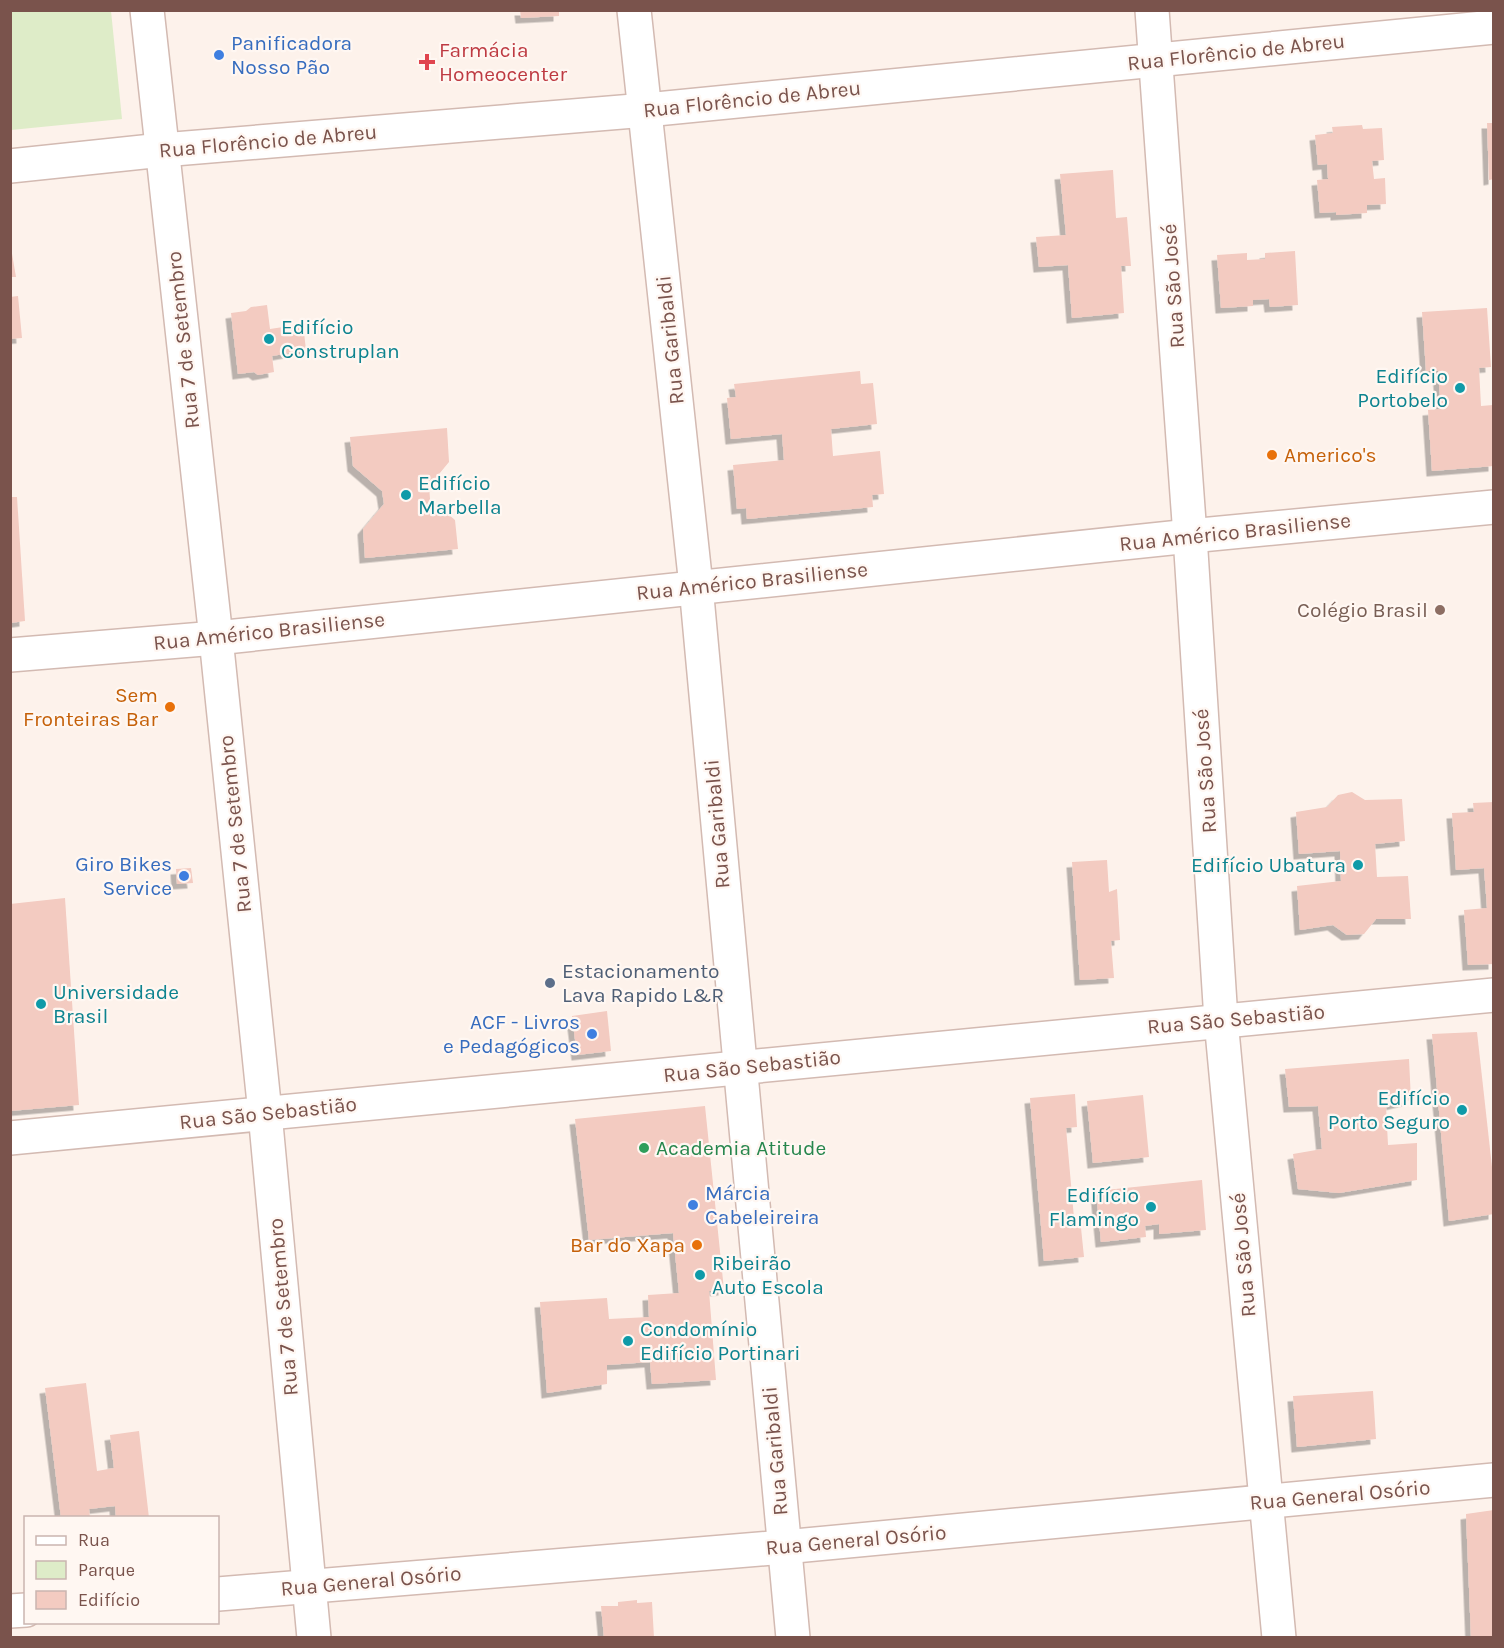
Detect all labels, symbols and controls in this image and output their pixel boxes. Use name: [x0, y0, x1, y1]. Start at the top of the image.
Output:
street label: Rua Florêncio de Abreu: [1126, 29, 1346, 75]
place label: Panificadora Nosso Pão: [231, 31, 352, 79]
place label: Farmácia Homeocenter: [439, 38, 567, 86]
marker: Panificadora Nosso Pão: [212, 48, 226, 62]
marker: Farmácia Homeocenter: [420, 55, 434, 69]
street label: Rua Florêncio de Abreu: [642, 76, 862, 122]
street label: Rua Florêncio de Abreu: [158, 120, 378, 162]
street label: Rua São José: [1157, 223, 1189, 349]
street label: Rua 7 de Setembro: [162, 250, 204, 430]
street label: Rua Garibaldi: [651, 274, 689, 406]
place label: Edifício Construplan: [281, 315, 400, 363]
marker: Edifício Construplan: [262, 332, 276, 346]
place label: Edifício Portobelo: [1357, 364, 1448, 412]
marker: Edifício Portobelo: [1453, 381, 1467, 395]
place label: Americo's: [1284, 443, 1377, 467]
marker: Americo's: [1265, 448, 1279, 462]
place label: Edifício Marbella: [418, 471, 502, 519]
marker: Edifício Marbella: [399, 488, 413, 502]
street label: Rua Américo Brasiliense: [1118, 508, 1352, 556]
street label: Rua Américo Brasiliense: [635, 557, 869, 605]
place label: Colégio Brasil: [1297, 598, 1428, 622]
marker: Colégio Brasil: [1433, 603, 1447, 617]
street label: Rua Américo Brasiliense: [152, 607, 386, 655]
place label: Sem Fronteiras Bar: [23, 683, 158, 731]
marker: Sem Fronteiras Bar: [163, 700, 177, 714]
street label: Rua São José: [1189, 708, 1221, 834]
street label: Rua 7 de Setembro: [214, 734, 256, 914]
street label: Rua Garibaldi: [699, 758, 735, 890]
place label: Giro Bikes Service: [75, 852, 172, 900]
place label: Edifício Ubatura: [1191, 853, 1346, 877]
marker: Edifício Ubatura: [1351, 858, 1365, 872]
marker: Giro Bikes Service: [177, 869, 191, 883]
place label: Estacionamento Lava Rapido L&R: [562, 959, 724, 1007]
marker: Estacionamento Lava Rapido L&R: [543, 976, 557, 990]
place label: Universidade Brasil: [53, 980, 179, 1028]
marker: Universidade Brasil: [34, 997, 48, 1011]
street label: Rua São Sebastião: [1146, 999, 1326, 1039]
place label: ACF - Livros e Pedagógicos: [443, 1010, 580, 1058]
marker: ACF - Livros e Pedagógicos: [585, 1027, 599, 1041]
street label: Rua São Sebastião: [662, 1045, 842, 1087]
place label: Edifício Porto Seguro: [1328, 1086, 1450, 1134]
street label: Rua São Sebastião: [178, 1092, 358, 1134]
marker: Edifício Porto Seguro: [1455, 1103, 1469, 1117]
place label: Academia Atitude: [656, 1136, 826, 1160]
marker: Academia Atitude: [637, 1141, 651, 1155]
place label: Márcia Cabeleireira: [705, 1181, 819, 1229]
place label: Edifício Flamingo: [1049, 1183, 1139, 1231]
street label: Rua São José: [1226, 1192, 1260, 1318]
marker: Márcia Cabeleireira: [686, 1198, 700, 1212]
marker: Edifício Flamingo: [1144, 1200, 1158, 1214]
street label: Rua 7 de Setembro: [263, 1217, 303, 1397]
place label: Bar do Xapa: [570, 1233, 685, 1257]
marker: Bar do Xapa: [690, 1238, 704, 1252]
place label: Ribeirão Auto Escola: [712, 1251, 824, 1299]
marker: Ribeirão Auto Escola: [693, 1268, 707, 1282]
place label: Condomínio Edifício Portinari: [640, 1317, 800, 1365]
marker: Condomínio Edifício Portinari: [621, 1334, 635, 1348]
street label: Rua Garibaldi: [757, 1385, 793, 1517]
street label: Rua General Osório: [1249, 1475, 1431, 1515]
legend: [24, 1516, 219, 1624]
street label: Rua General Osório: [765, 1520, 947, 1560]
text: Rua: [78, 1529, 110, 1551]
text: Parque: [78, 1559, 135, 1581]
street label: Rua General Osório: [280, 1561, 462, 1601]
text: Edifício: [78, 1589, 140, 1611]

